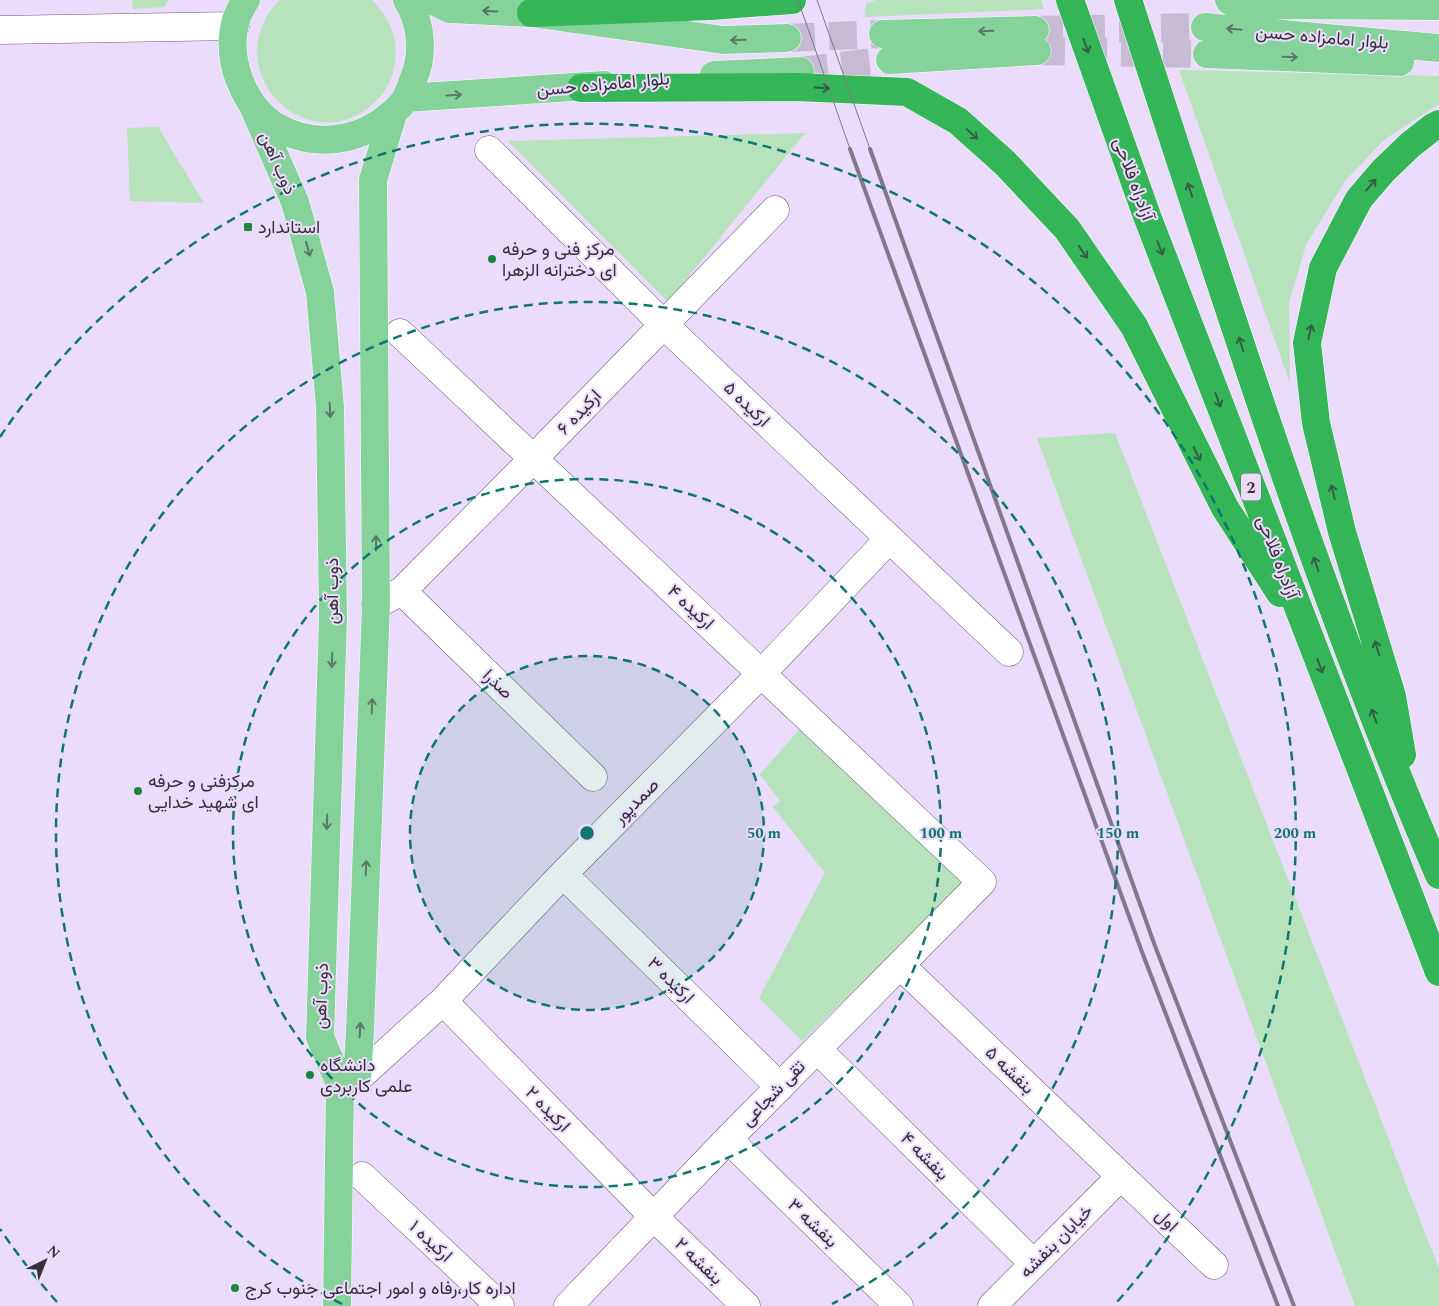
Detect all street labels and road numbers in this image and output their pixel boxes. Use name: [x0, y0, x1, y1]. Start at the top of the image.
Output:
street label: بلوار امامزاده حسن: [1254, 18, 1390, 57]
street label: بلوار امامزاده حسن: [535, 65, 671, 104]
street label: ذوب آهن: [252, 127, 303, 199]
street label: آزادراه فلاحی: [1106, 134, 1162, 226]
street label: ارکیده ۵: [717, 375, 776, 434]
street label: ارکیده ۶: [551, 383, 608, 441]
road number: 2: [1241, 474, 1261, 501]
street label: آزادراه فلاحی: [1249, 512, 1306, 604]
street label: ذوب آهن: [319, 558, 346, 624]
street label: ارکیده ۴: [661, 578, 720, 636]
street label: صدرا: [476, 663, 519, 706]
street label: صمدپور: [606, 772, 666, 831]
street label: ارکیده ۳: [641, 950, 701, 1010]
street label: ذوب آهن: [307, 962, 336, 1030]
street label: بنفشه ۵: [979, 1040, 1041, 1101]
street label: تقی شجاعی: [735, 1054, 812, 1133]
street label: ارکیده ۲: [519, 1080, 576, 1139]
street label: بنفشه ۴: [894, 1126, 955, 1187]
street label: بنفشه ۳: [781, 1192, 844, 1254]
street label: خیابان بنفشه: [1013, 1198, 1099, 1284]
street label: اول: [1149, 1202, 1185, 1238]
street label: ارکیده ۱: [403, 1214, 458, 1269]
street label: بنفشه ۲: [668, 1231, 729, 1291]

